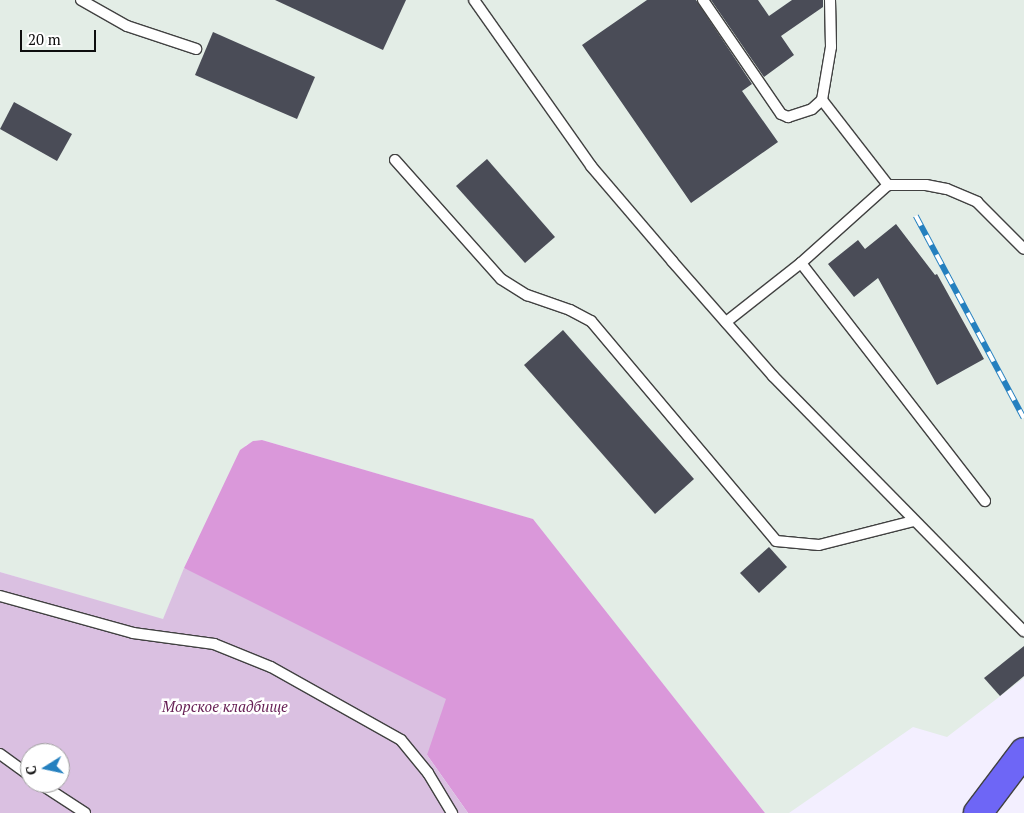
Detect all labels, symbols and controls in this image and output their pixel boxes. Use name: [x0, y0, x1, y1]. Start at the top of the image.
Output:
scale bar: [22, 20, 99, 52]
text: 20 m: [28, 29, 61, 49]
park label: Морское кладбище: [162, 698, 288, 716]
north arrow: [20, 743, 70, 793]
text: С: [21, 764, 41, 777]

